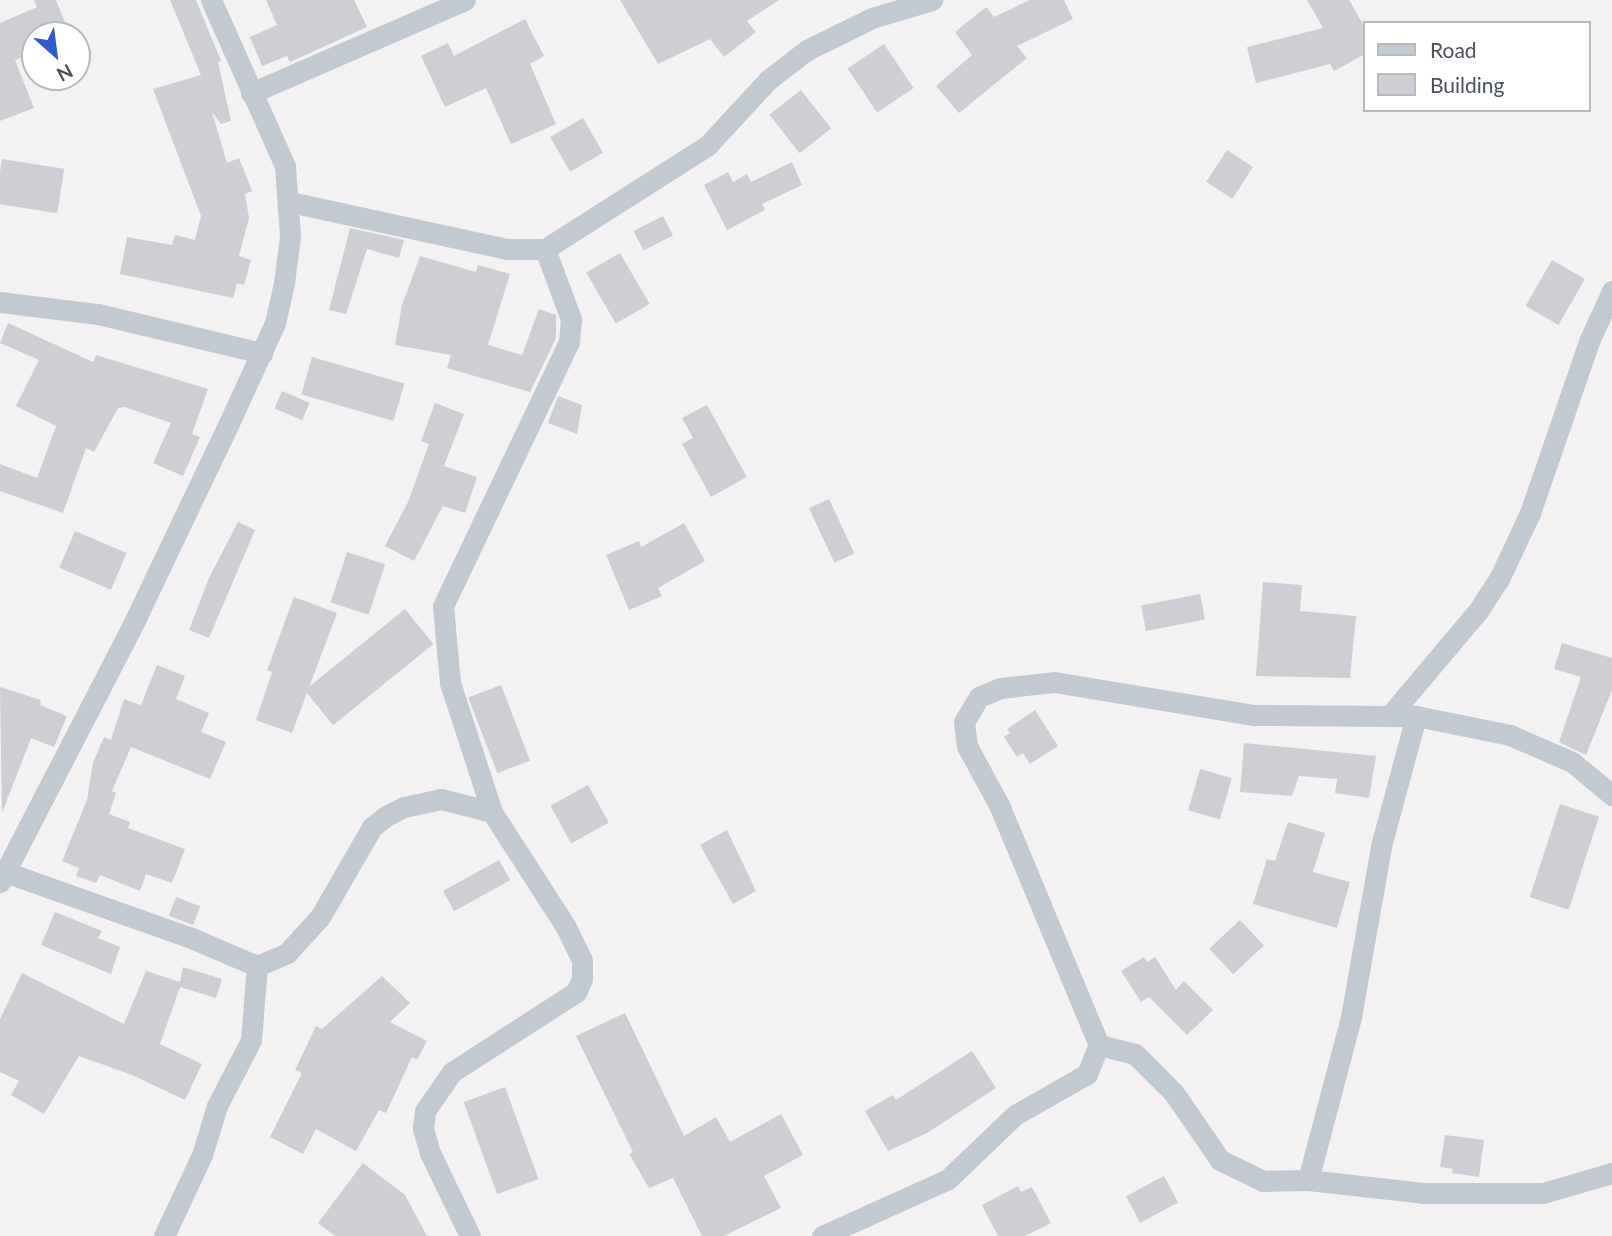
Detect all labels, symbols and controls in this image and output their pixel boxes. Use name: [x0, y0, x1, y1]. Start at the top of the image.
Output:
north arrow: [21, 21, 91, 91]
legend: [1364, 21, 1591, 112]
text: Road: [1430, 37, 1477, 62]
text: N: [53, 60, 77, 87]
text: Building: [1430, 72, 1505, 97]

